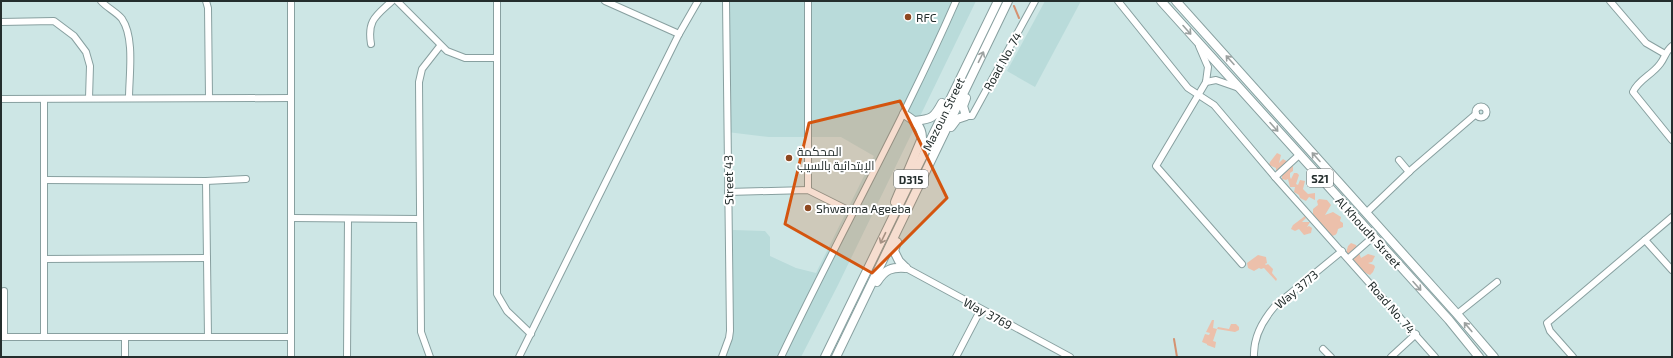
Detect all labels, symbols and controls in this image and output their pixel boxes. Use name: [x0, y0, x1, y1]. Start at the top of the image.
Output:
place label: RFC: [916, 10, 937, 24]
marker: RFC: [903, 12, 913, 22]
one-way arrow: [1182, 25, 1191, 35]
street label: Road No. 74: [980, 29, 1024, 93]
one-way arrow: [978, 51, 985, 63]
one-way arrow: [1225, 55, 1234, 66]
street label: Mazoun Street: [919, 75, 967, 153]
one-way arrow: [1269, 122, 1278, 132]
place label: المحكمة الإبتدائية بالسيب: [797, 144, 874, 173]
one-way arrow: [1312, 152, 1321, 162]
marker: المحكمة الإبتدائية بالسيب: [784, 153, 794, 163]
street label: Street 43: [721, 155, 735, 205]
road number: S21: [1307, 169, 1333, 187]
road number: D315: [894, 170, 928, 188]
street label: Al Khoudh Street: [1333, 194, 1405, 271]
place label: Shwarma Ageeba: [816, 201, 911, 215]
marker: Shwarma Ageeba: [803, 203, 813, 213]
one-way arrow: [879, 231, 886, 243]
street label: Way 3773: [1271, 267, 1321, 311]
street label: Road No. 74: [1366, 278, 1418, 336]
one-way arrow: [1412, 280, 1421, 290]
street label: Way 3769: [961, 294, 1015, 332]
one-way arrow: [1464, 322, 1473, 333]

